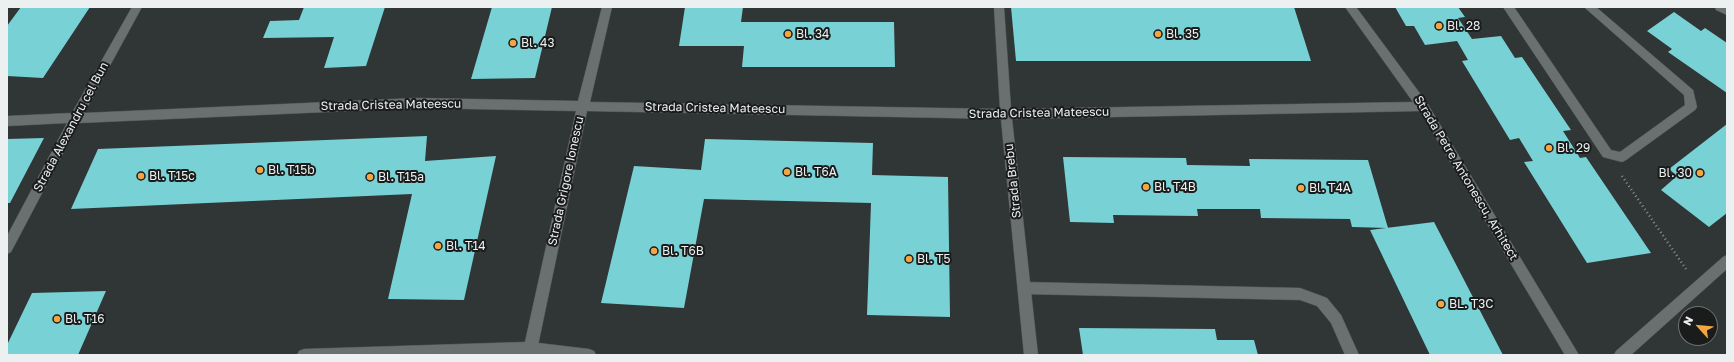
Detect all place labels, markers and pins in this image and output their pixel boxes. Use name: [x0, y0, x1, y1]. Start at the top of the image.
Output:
place label: Bl. 28: [1447, 19, 1480, 33]
marker: Bl. 28: [1434, 21, 1444, 31]
place label: Bl. 34: [796, 27, 829, 41]
place label: Bl. 35: [1166, 27, 1199, 41]
marker: Bl. 34: [783, 29, 793, 39]
marker: Bl. 35: [1153, 29, 1163, 39]
place label: Bl. 43: [521, 36, 554, 50]
marker: Bl. 43: [508, 38, 518, 48]
place label: Bl. 29: [1557, 141, 1590, 155]
marker: Bl. 29: [1544, 143, 1554, 153]
place label: Bl. T15b: [268, 163, 315, 177]
marker: Bl. T15b: [255, 165, 265, 175]
place label: Bl. T6A: [795, 165, 837, 179]
place label: Bl. 30: [1658, 166, 1692, 180]
marker: Bl. T6A: [782, 167, 792, 177]
marker: Bl. 30: [1695, 168, 1705, 178]
place label: Bl. T15c: [149, 169, 195, 183]
place label: Bl. T15a: [378, 170, 424, 184]
marker: Bl. T15c: [136, 171, 146, 181]
marker: Bl. T15a: [365, 172, 375, 182]
place label: Bl. T4B: [1154, 180, 1196, 194]
place label: Bl. T4A: [1309, 181, 1351, 195]
marker: Bl. T4B: [1141, 182, 1151, 192]
marker: Bl. T4A: [1296, 183, 1306, 193]
place label: Bl. T14: [446, 239, 486, 253]
marker: Bl. T14: [433, 241, 443, 251]
place label: Bl. T6B: [662, 244, 704, 258]
marker: Bl. T6B: [649, 246, 659, 256]
place label: Bl. T5: [917, 252, 950, 266]
marker: Bl. T5: [904, 254, 914, 264]
place label: BL. T3C: [1449, 297, 1493, 311]
marker: BL. T3C: [1436, 299, 1446, 309]
place label: Bl. T16: [65, 312, 105, 326]
marker: Bl. T16: [52, 314, 62, 324]

